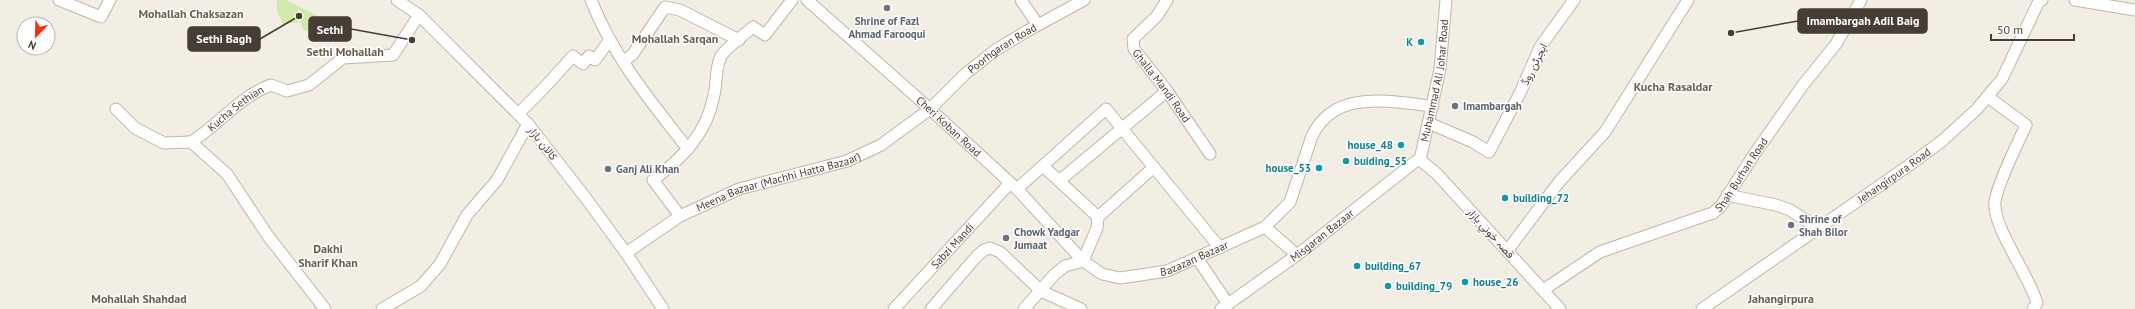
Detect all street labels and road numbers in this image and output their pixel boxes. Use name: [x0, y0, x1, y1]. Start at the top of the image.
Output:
street label: Muhammad Ali Johar Road: [1417, 19, 1451, 143]
street label: Poorhgaran Road: [965, 20, 1039, 76]
street label: ایجرٹن روڈ: [1518, 41, 1550, 87]
street label: Ghalla Mandi Road: [1130, 46, 1193, 125]
street label: Kucha Sethian: [205, 82, 266, 134]
street label: Cheri Koban Road: [913, 93, 984, 160]
street label: کالان بازار: [525, 122, 561, 163]
street label: Shah Burhan Road: [1712, 135, 1771, 215]
street label: Jehangirpura Road: [1854, 145, 1933, 206]
street label: Meena Bazaar (Machhi Hatta Bazaar): [694, 149, 863, 215]
street label: قصہ خوني بازار: [1462, 204, 1517, 263]
street label: Misgaran Bazaar: [1287, 206, 1357, 265]
street label: Sabzi Mandi: [928, 220, 977, 271]
street label: Bazazan Bazaar: [1159, 237, 1231, 279]

